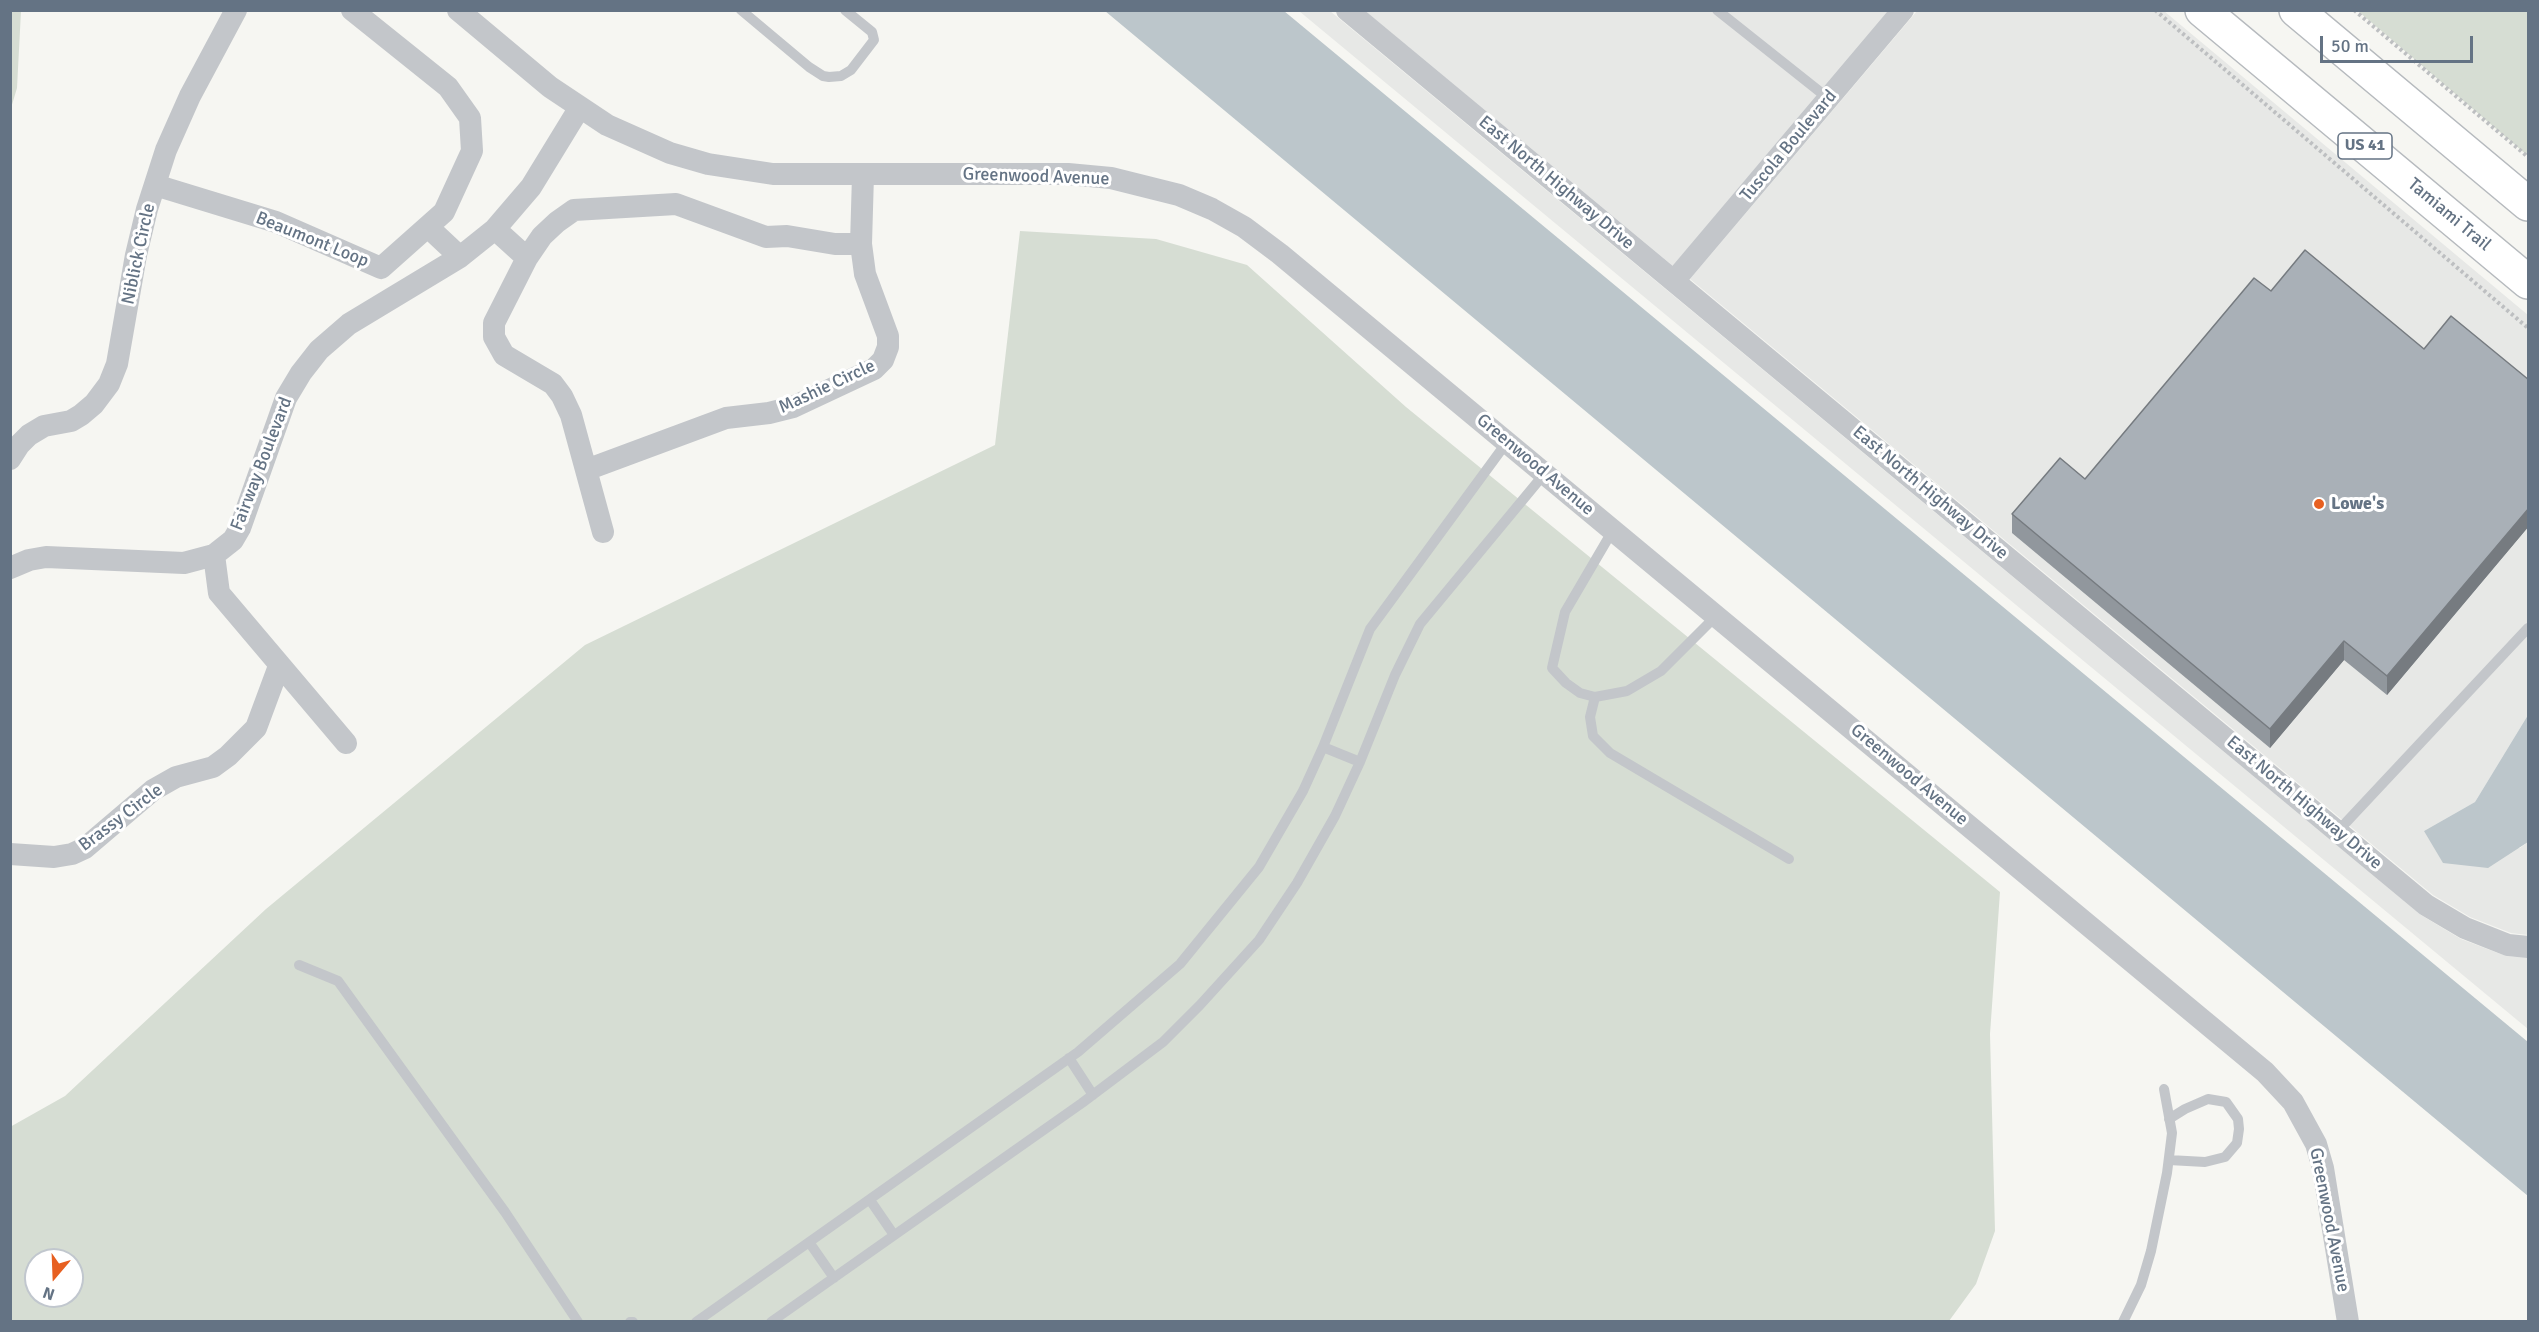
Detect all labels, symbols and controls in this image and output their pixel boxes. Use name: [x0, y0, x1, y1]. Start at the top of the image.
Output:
scale bar: [2323, 24, 2476, 62]
text: 50 m: [2331, 35, 2369, 57]
street label: Tuscola Boulevard: [1736, 86, 1842, 206]
street label: East North Highway Drive: [1474, 112, 1638, 254]
road number: US 41: [2338, 133, 2392, 159]
street label: Greenwood Avenue: [962, 164, 1110, 190]
street label: Tamiami Trail: [2403, 174, 2495, 256]
street label: Niblick Circle: [118, 201, 160, 307]
street label: Beaumont Loop: [252, 208, 372, 272]
street label: Mashie Circle: [775, 355, 879, 419]
street label: Fairway Boulevard: [227, 394, 297, 534]
street label: Greenwood Avenue: [1472, 410, 1598, 520]
street label: East North Highway Drive: [1848, 422, 2012, 564]
place label: Lowe's: [2331, 493, 2384, 515]
marker: Lowe's: [2312, 497, 2326, 511]
street label: Greenwood Avenue: [1846, 720, 1972, 830]
street label: East North Highway Drive: [2222, 732, 2386, 874]
street label: Brassy Circle: [75, 780, 167, 856]
street label: Greenwood Avenue: [2304, 1146, 2354, 1294]
north arrow: [24, 1248, 84, 1308]
text: N: [40, 1282, 57, 1304]

